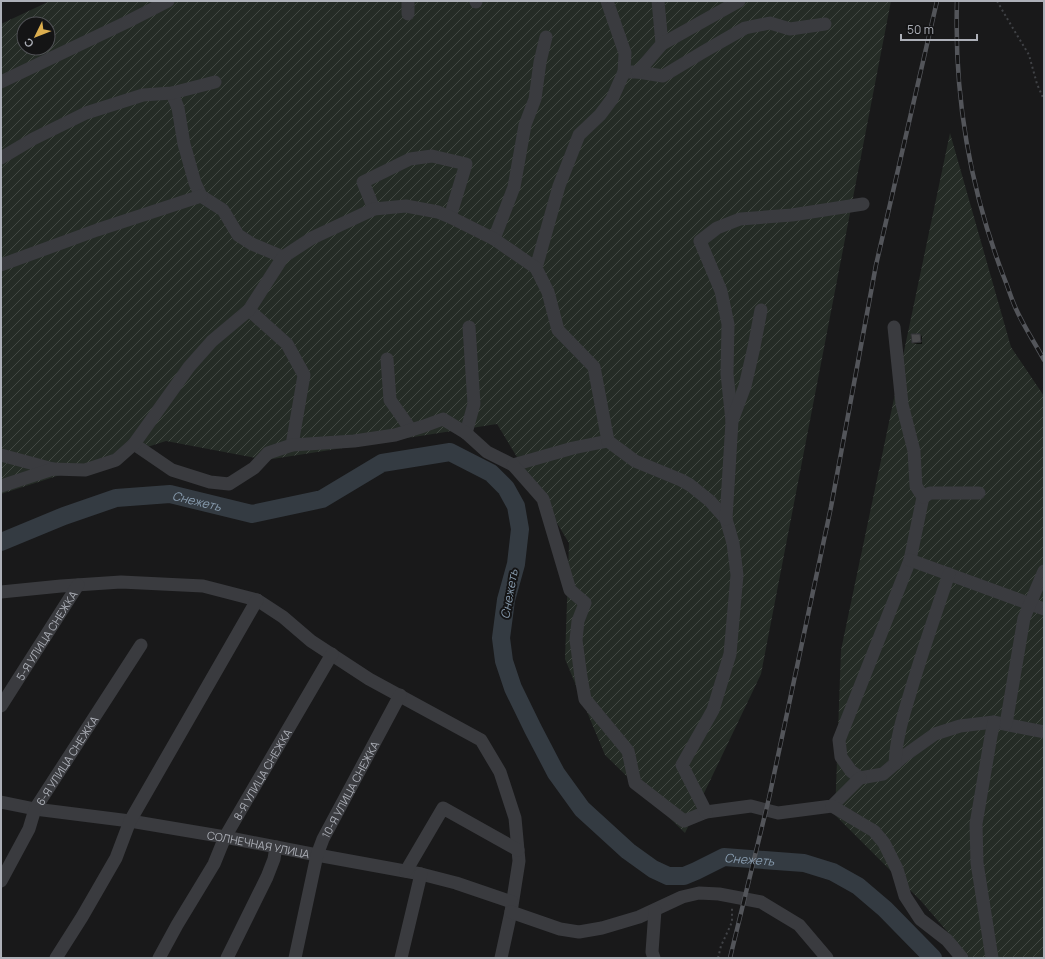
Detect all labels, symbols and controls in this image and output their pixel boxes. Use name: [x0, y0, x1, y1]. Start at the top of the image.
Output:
north arrow: [16, 16, 56, 56]
scale bar: [901, 16, 977, 42]
text: 50 m: [907, 21, 934, 38]
text: С: [20, 35, 37, 51]
water label: Снежеть: [171, 486, 224, 515]
water label: Снежеть: [496, 567, 522, 620]
street label: 5-Я УЛИЦА СНЕЖКА: [12, 587, 80, 683]
street label: 6-Я УЛИЦА СНЕЖКА: [32, 712, 101, 808]
street label: 8-Я УЛИЦА СНЕЖКА: [229, 726, 294, 823]
street label: 10-Я УЛИЦА СНЕЖКА: [318, 738, 382, 840]
street label: СОЛНЕЧНАЯ УЛИЦА: [206, 827, 311, 861]
water label: Снежеть: [724, 849, 776, 869]

